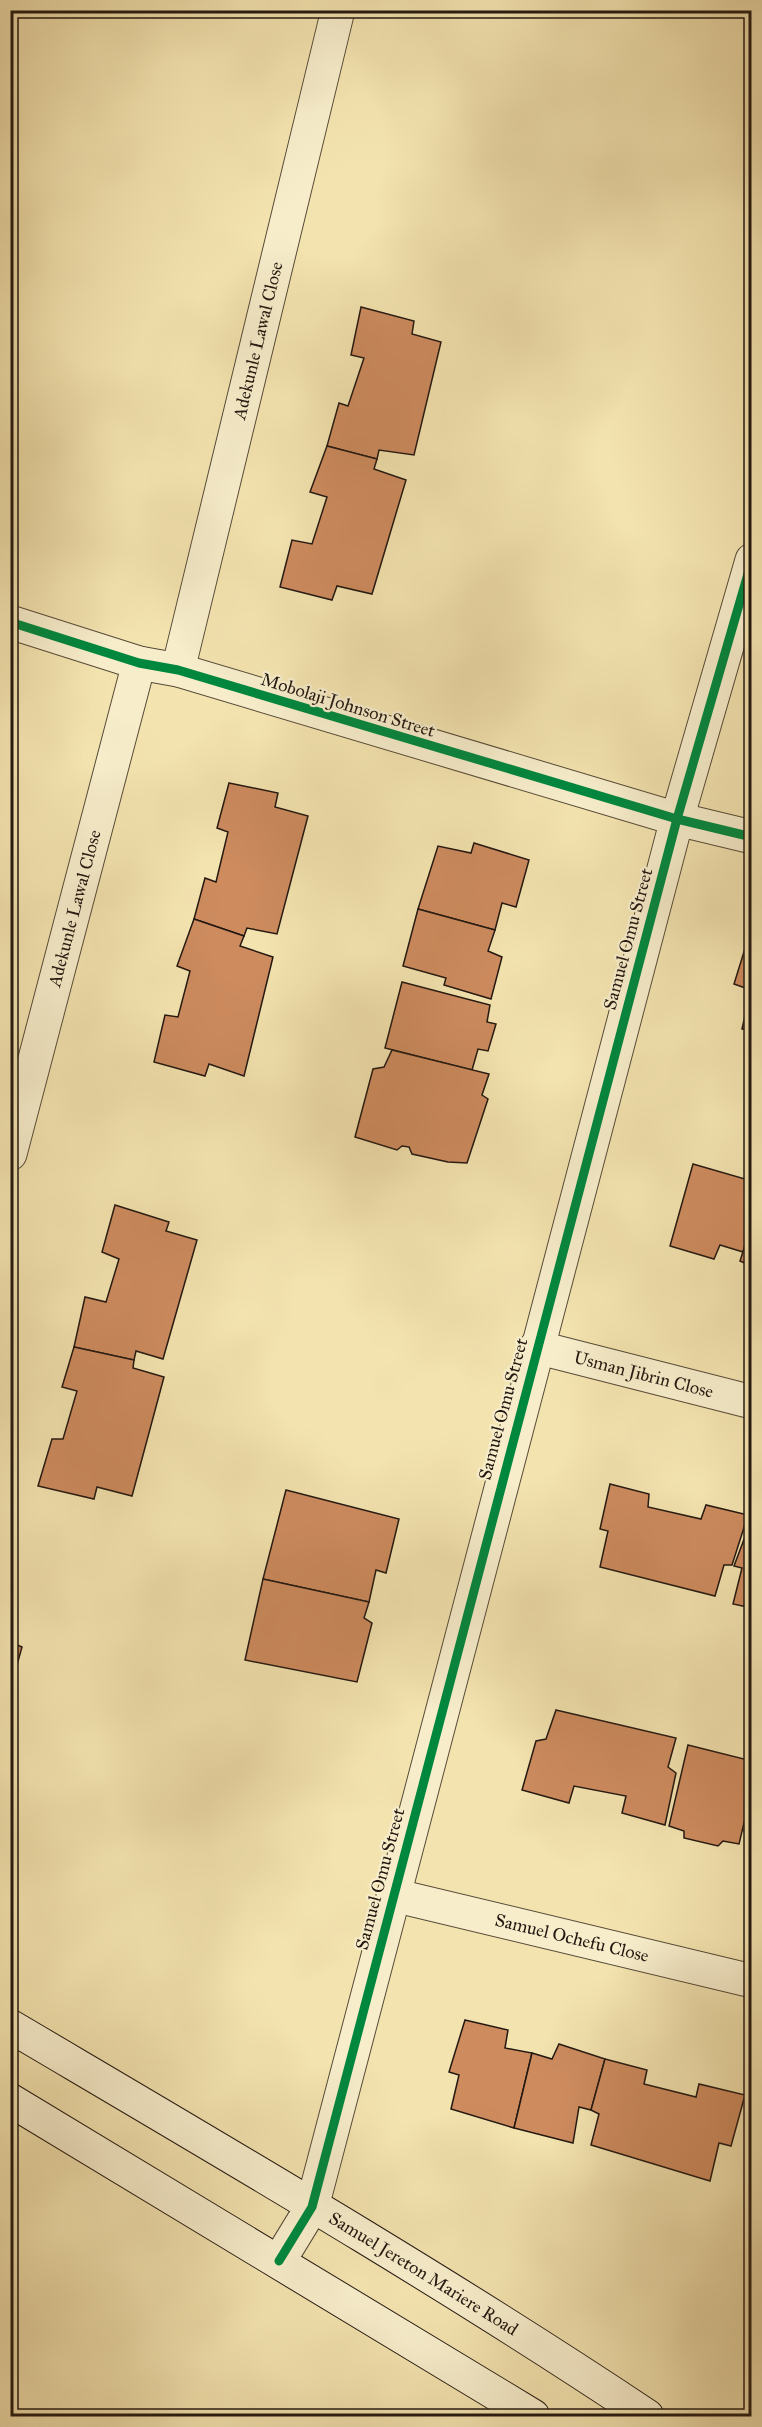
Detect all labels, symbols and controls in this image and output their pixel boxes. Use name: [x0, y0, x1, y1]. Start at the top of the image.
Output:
street label: Adekunle Lawal Close: [228, 259, 288, 423]
street label: Mobolaji Johnson Street: [258, 668, 438, 743]
street label: Adekunle Lawal Close: [43, 827, 106, 990]
street label: Samuel Omu Street: [599, 865, 658, 1012]
street label: Samuel Omu Street: [474, 1335, 533, 1482]
street label: Usman Jibrin Close: [571, 1346, 716, 1403]
street label: Samuel Omu Street: [351, 1805, 410, 1952]
street label: Samuel Ochefu Close: [493, 1909, 651, 1967]
street label: Samuel Jereton Mariere Road: [325, 2207, 522, 2340]

